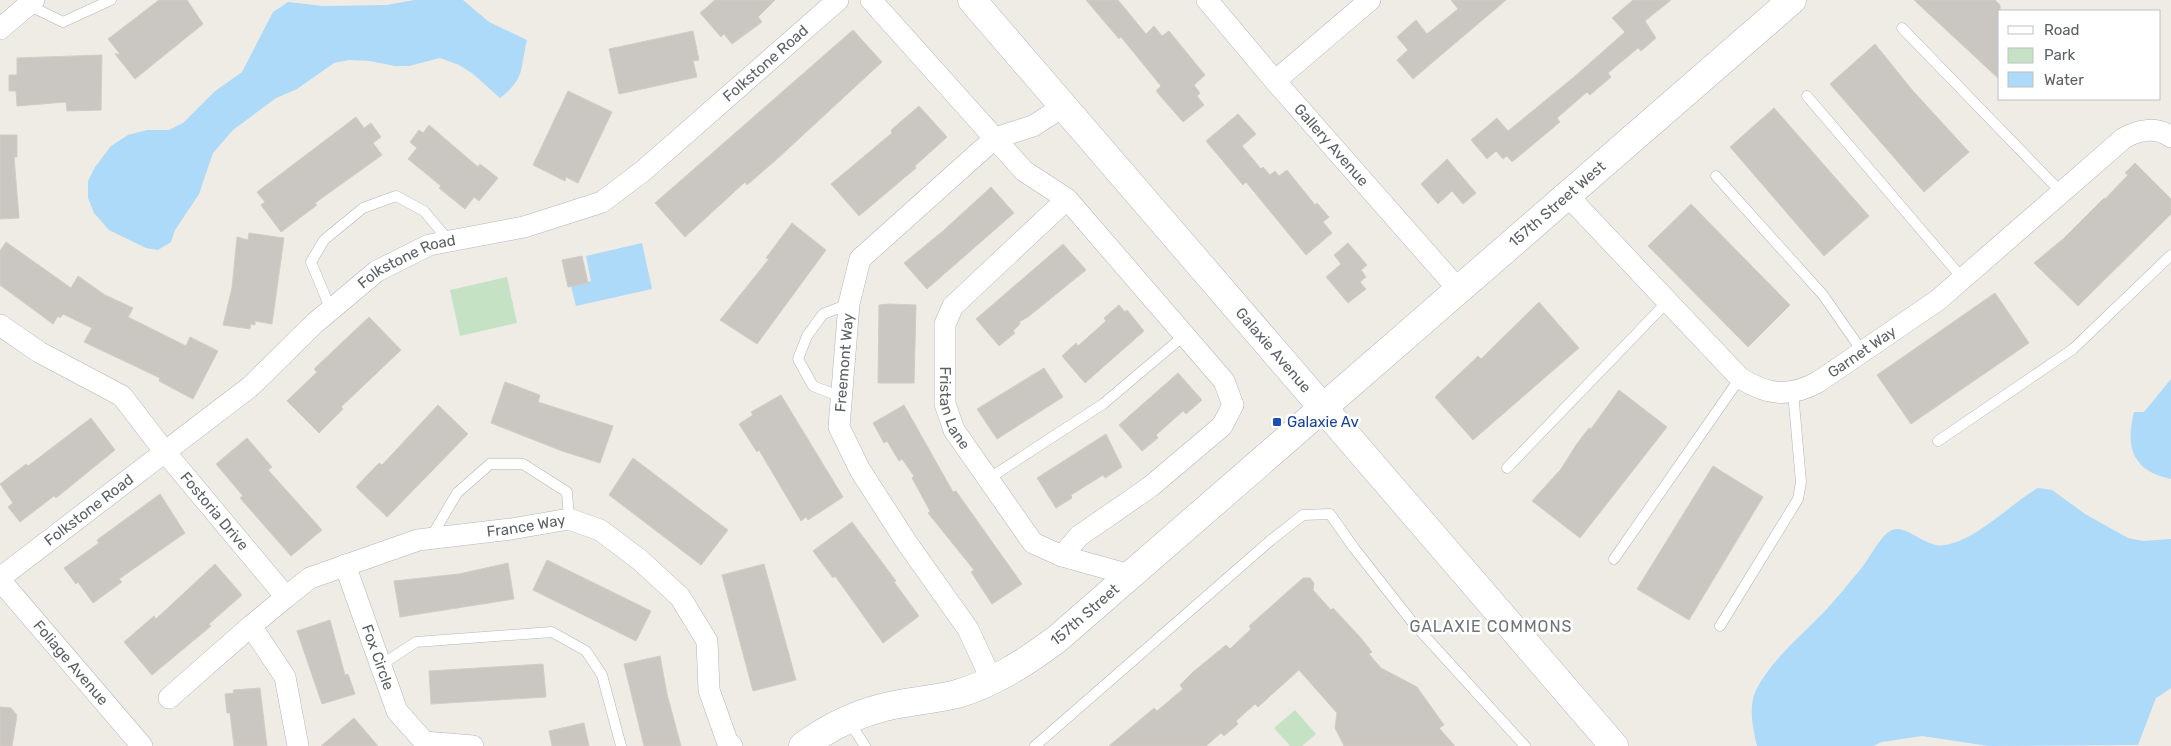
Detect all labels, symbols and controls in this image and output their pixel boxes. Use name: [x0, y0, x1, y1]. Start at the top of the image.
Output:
legend: [1998, 10, 2161, 100]
street label: Folkstone Road: [719, 21, 812, 106]
text: Road: [2044, 21, 2080, 39]
text: Park: [2044, 46, 2075, 64]
text: Water: [2044, 71, 2084, 89]
street label: Gallery Avenue: [1290, 100, 1372, 190]
street label: 157th Street West: [1505, 157, 1609, 251]
street label: Folkstone Road: [354, 231, 457, 292]
street label: Galaxie Avenue: [1232, 304, 1315, 396]
street label: Freemont Way: [831, 312, 857, 413]
street label: Garnet Way: [1824, 322, 1900, 382]
street label: Fristan Lane: [936, 367, 974, 453]
place label: Galaxie Av: [1287, 413, 1359, 431]
marker: Galaxie Av: [1271, 416, 1283, 428]
street label: Fostoria Drive: [176, 468, 252, 554]
street label: Folkstone Road: [41, 470, 137, 550]
street label: France Way: [486, 511, 567, 541]
street label: 157th Street: [1047, 580, 1123, 650]
street label: Foliage Avenue: [30, 617, 112, 709]
district label: GALAXIE COMMONS: [1409, 617, 1573, 636]
street label: Fox Circle: [358, 622, 398, 693]

